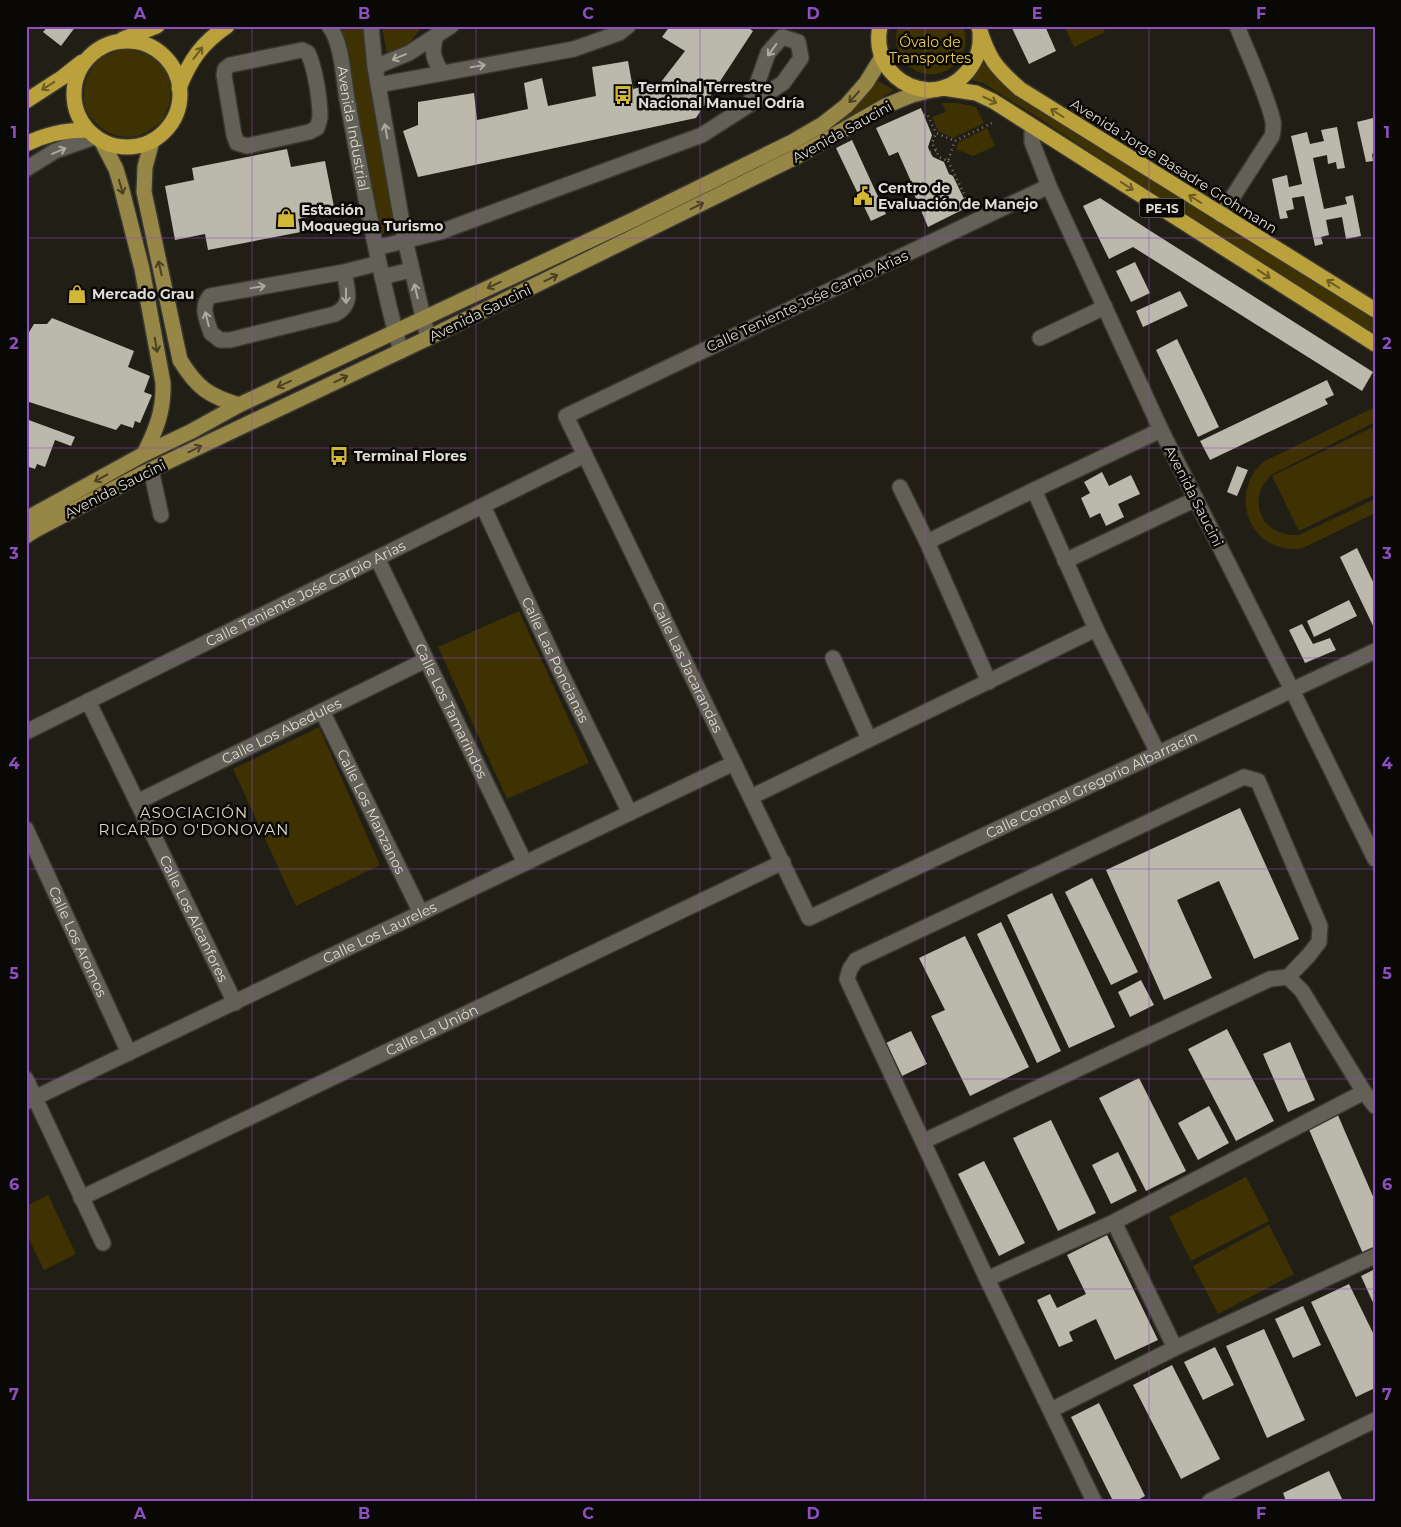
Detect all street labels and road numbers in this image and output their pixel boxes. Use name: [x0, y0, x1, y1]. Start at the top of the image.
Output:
street label: Avenida Industrial: [333, 65, 373, 193]
street label: Avenida Jorge Basadre Grohmann: [1067, 95, 1281, 237]
street label: Avenida Saucini: [789, 97, 895, 167]
road number: PE-1S: [1140, 198, 1184, 218]
street label: Calle Teniente Jośe Carpio Arias: [703, 246, 911, 356]
street label: Avenida Saucini: [426, 281, 534, 345]
street label: Avenida Saucini: [1161, 442, 1227, 550]
street label: Avenida Saucini: [61, 456, 169, 522]
street label: Calle Teniente Jośe Carpio Arias: [203, 536, 409, 651]
street label: Calle Las Poncianas: [518, 594, 593, 726]
street label: Calle Las Jacarandas: [648, 599, 727, 736]
street label: Calle Los Tamarindos: [411, 640, 492, 782]
street label: Calle Los Abedules: [219, 694, 345, 768]
street label: Calle Coronel Gregorio Albarracín: [983, 727, 1200, 842]
street label: Calle Los Manzanos: [333, 746, 410, 877]
street label: Calle Los Alcanfores: [155, 852, 232, 985]
street label: Calle Los Aromos: [45, 883, 111, 1000]
street label: Calle Los Laureles: [320, 898, 440, 968]
street label: Calle La Unión: [383, 1000, 481, 1060]

